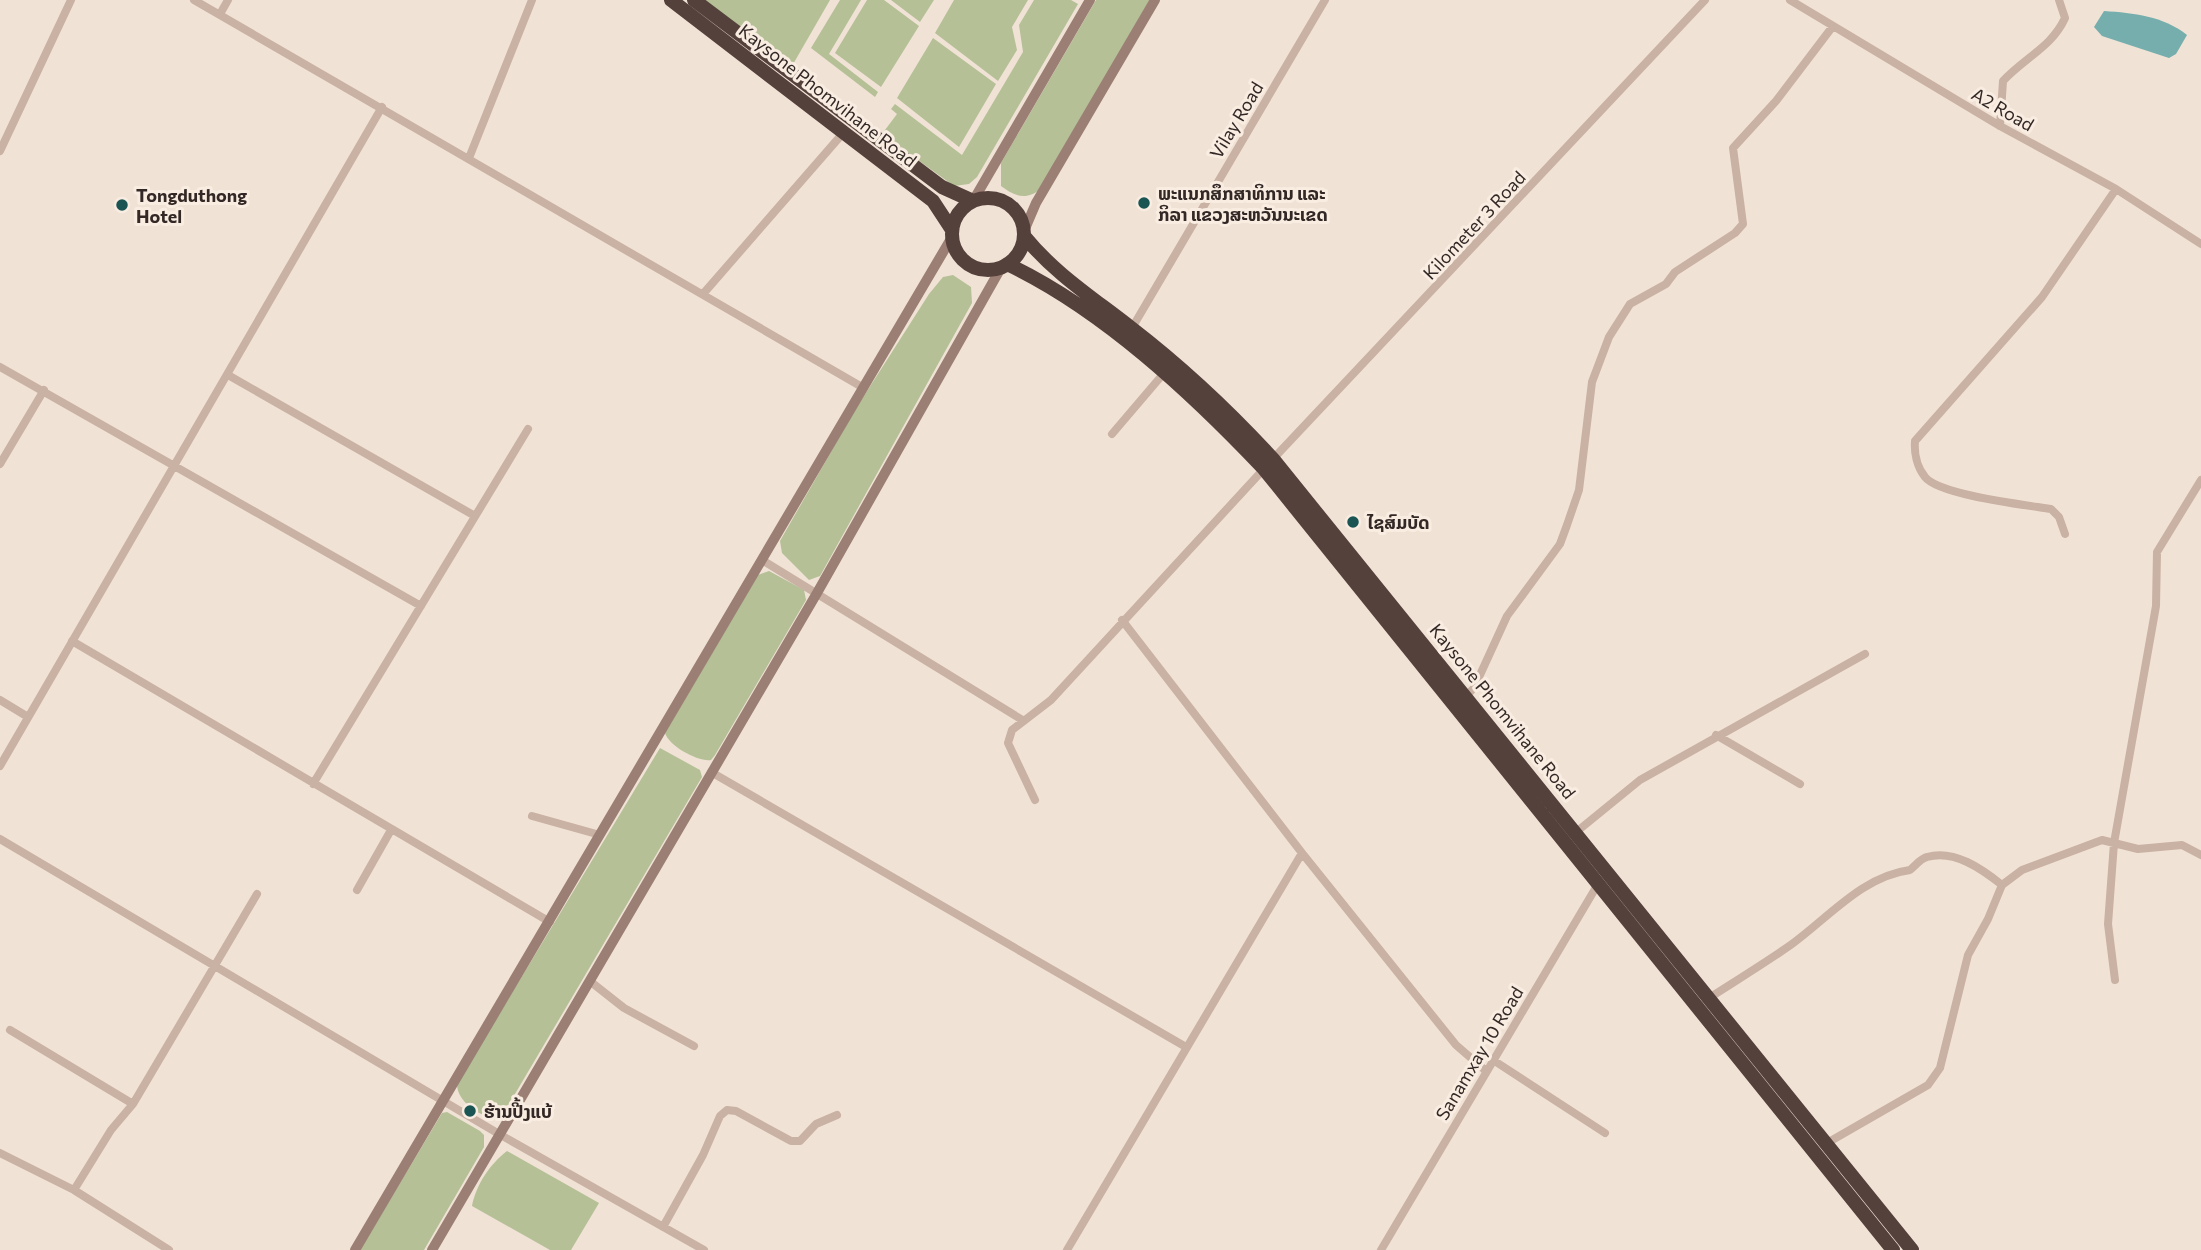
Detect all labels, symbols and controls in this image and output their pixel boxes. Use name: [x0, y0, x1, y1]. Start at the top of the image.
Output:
street label: Kaysone Phomvihane Road: [735, 19, 921, 171]
street label: Vilay Road: [1205, 78, 1267, 162]
street label: A2 Road: [1968, 83, 2038, 135]
street label: Kilometer 3 Road: [1418, 166, 1530, 284]
place label: ພະແນກສຶກສາທິການ ແລະ ກິລາ ແຂວງສະຫວັນນະເຂດ: [1158, 182, 1328, 225]
place label: Tongduthong Hotel: [136, 184, 247, 227]
marker: ພະແນກສຶກສາທິການ ແລະ ກິລາ ແຂວງສະຫວັນນະເຂດ: [1136, 195, 1152, 211]
marker: Tongduthong Hotel: [114, 197, 130, 213]
place label: ໄຊສົມບັດ: [1366, 511, 1430, 533]
marker: ໄຊສົມບັດ: [1345, 514, 1361, 530]
street label: Kaysone Phomvihane Road: [1425, 619, 1581, 803]
street label: Sanamxay 10 Road: [1430, 982, 1528, 1124]
place label: ຮ້ານປີ້ງແບ້: [484, 1097, 553, 1122]
marker: ຮ້ານປີ້ງແບ້: [462, 1103, 478, 1119]

